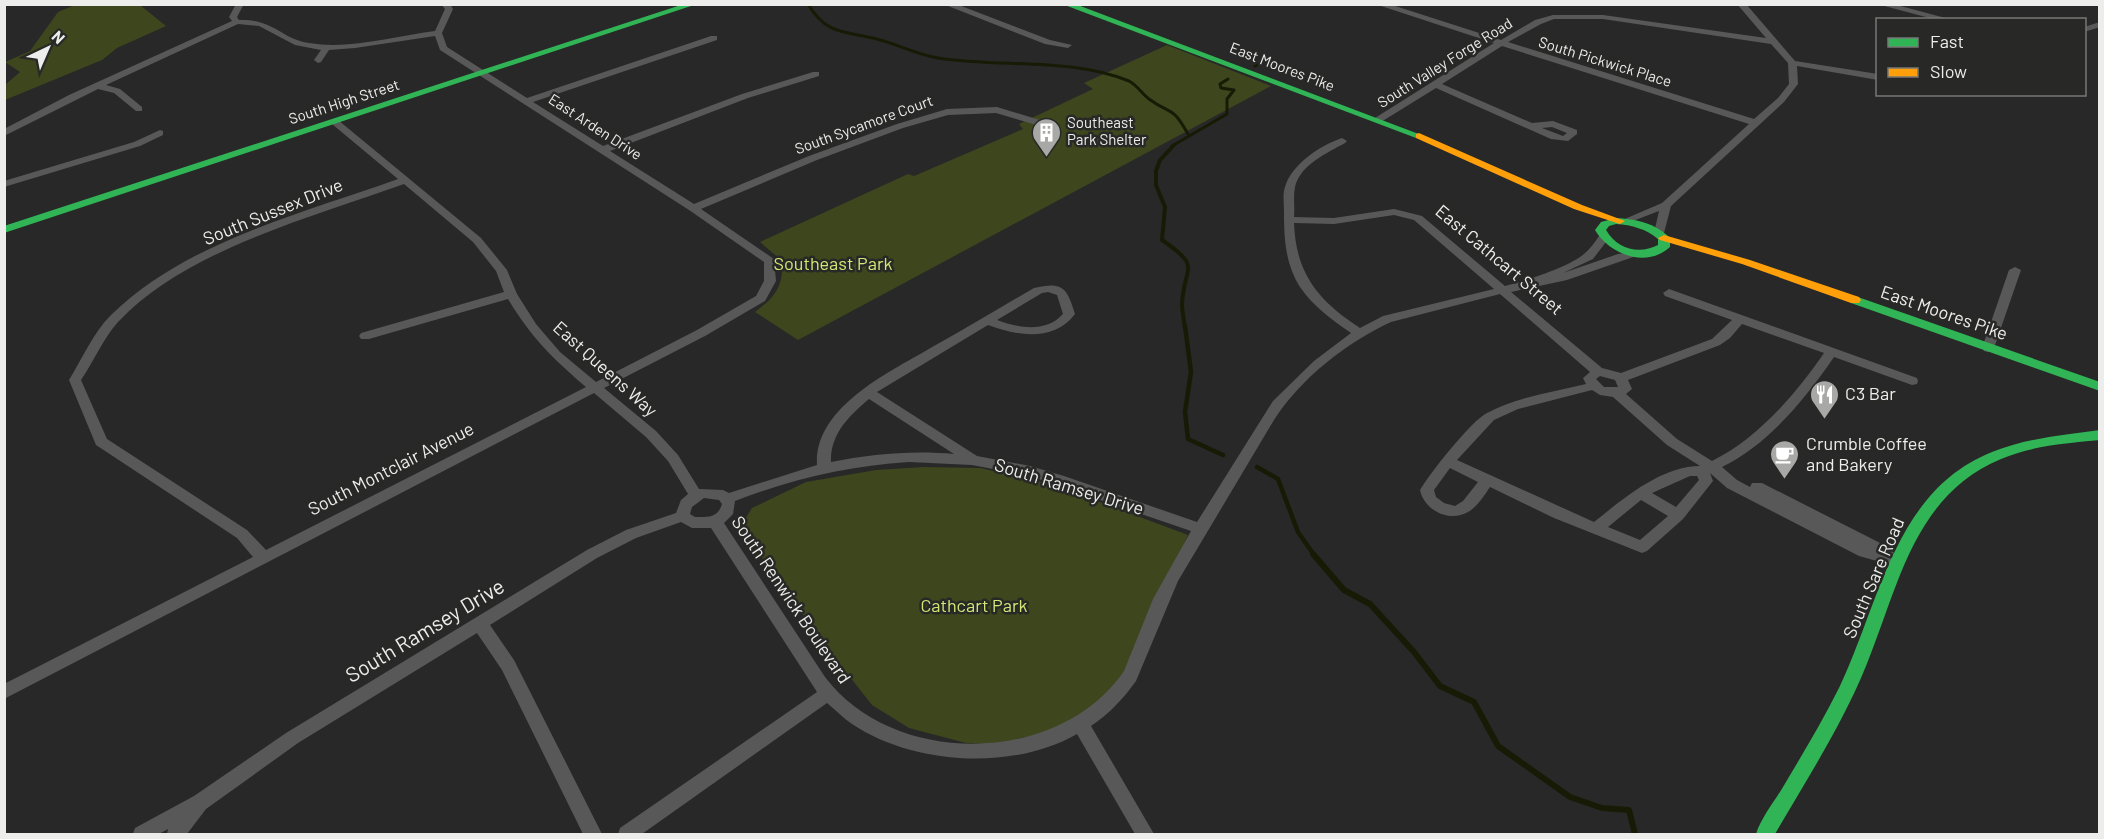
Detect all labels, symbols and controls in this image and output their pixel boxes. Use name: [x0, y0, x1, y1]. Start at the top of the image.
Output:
street label: South Valley Forge Road: [1374, 13, 1515, 111]
north arrow: [18, 18, 78, 78]
legend: [1876, 18, 2086, 96]
text: N: [48, 26, 69, 47]
text: Fast: [1930, 30, 1964, 52]
street label: South Pickwick Place: [1537, 32, 1674, 90]
street label: East Moores Pike: [1227, 38, 1337, 94]
text: Slow: [1930, 60, 1967, 82]
street label: South High Street: [286, 75, 401, 127]
street label: East Arden Drive: [546, 89, 646, 163]
street label: South Sycamore Court: [792, 91, 935, 157]
place label: Southeast Park Shelter: [1067, 113, 1147, 148]
building icon: Southeast Park Shelter: [1030, 116, 1062, 158]
street label: South Sussex Drive: [200, 173, 346, 249]
street label: East Cathcart Street: [1431, 200, 1568, 319]
park label: Southeast Park: [774, 252, 892, 274]
street label: East Moores Pike: [1878, 280, 2011, 344]
street label: East Queens Way: [549, 316, 662, 421]
restaurant icon: C3 Bar: [1808, 378, 1840, 420]
place label: C3 Bar: [1845, 382, 1896, 404]
street label: South Montclair Avenue: [304, 417, 477, 519]
place label: Crumble Coffee and Bakery: [1806, 432, 1927, 475]
cafe icon: Crumble Coffee and Bakery: [1769, 438, 1801, 480]
street label: South Ramsey Drive: [992, 453, 1147, 519]
street label: South Renwick Boulevard: [727, 511, 856, 687]
street label: South Sare Road: [1838, 514, 1908, 641]
street label: South Ramsey Drive: [340, 572, 508, 687]
park label: Cathcart Park: [921, 594, 1027, 616]

